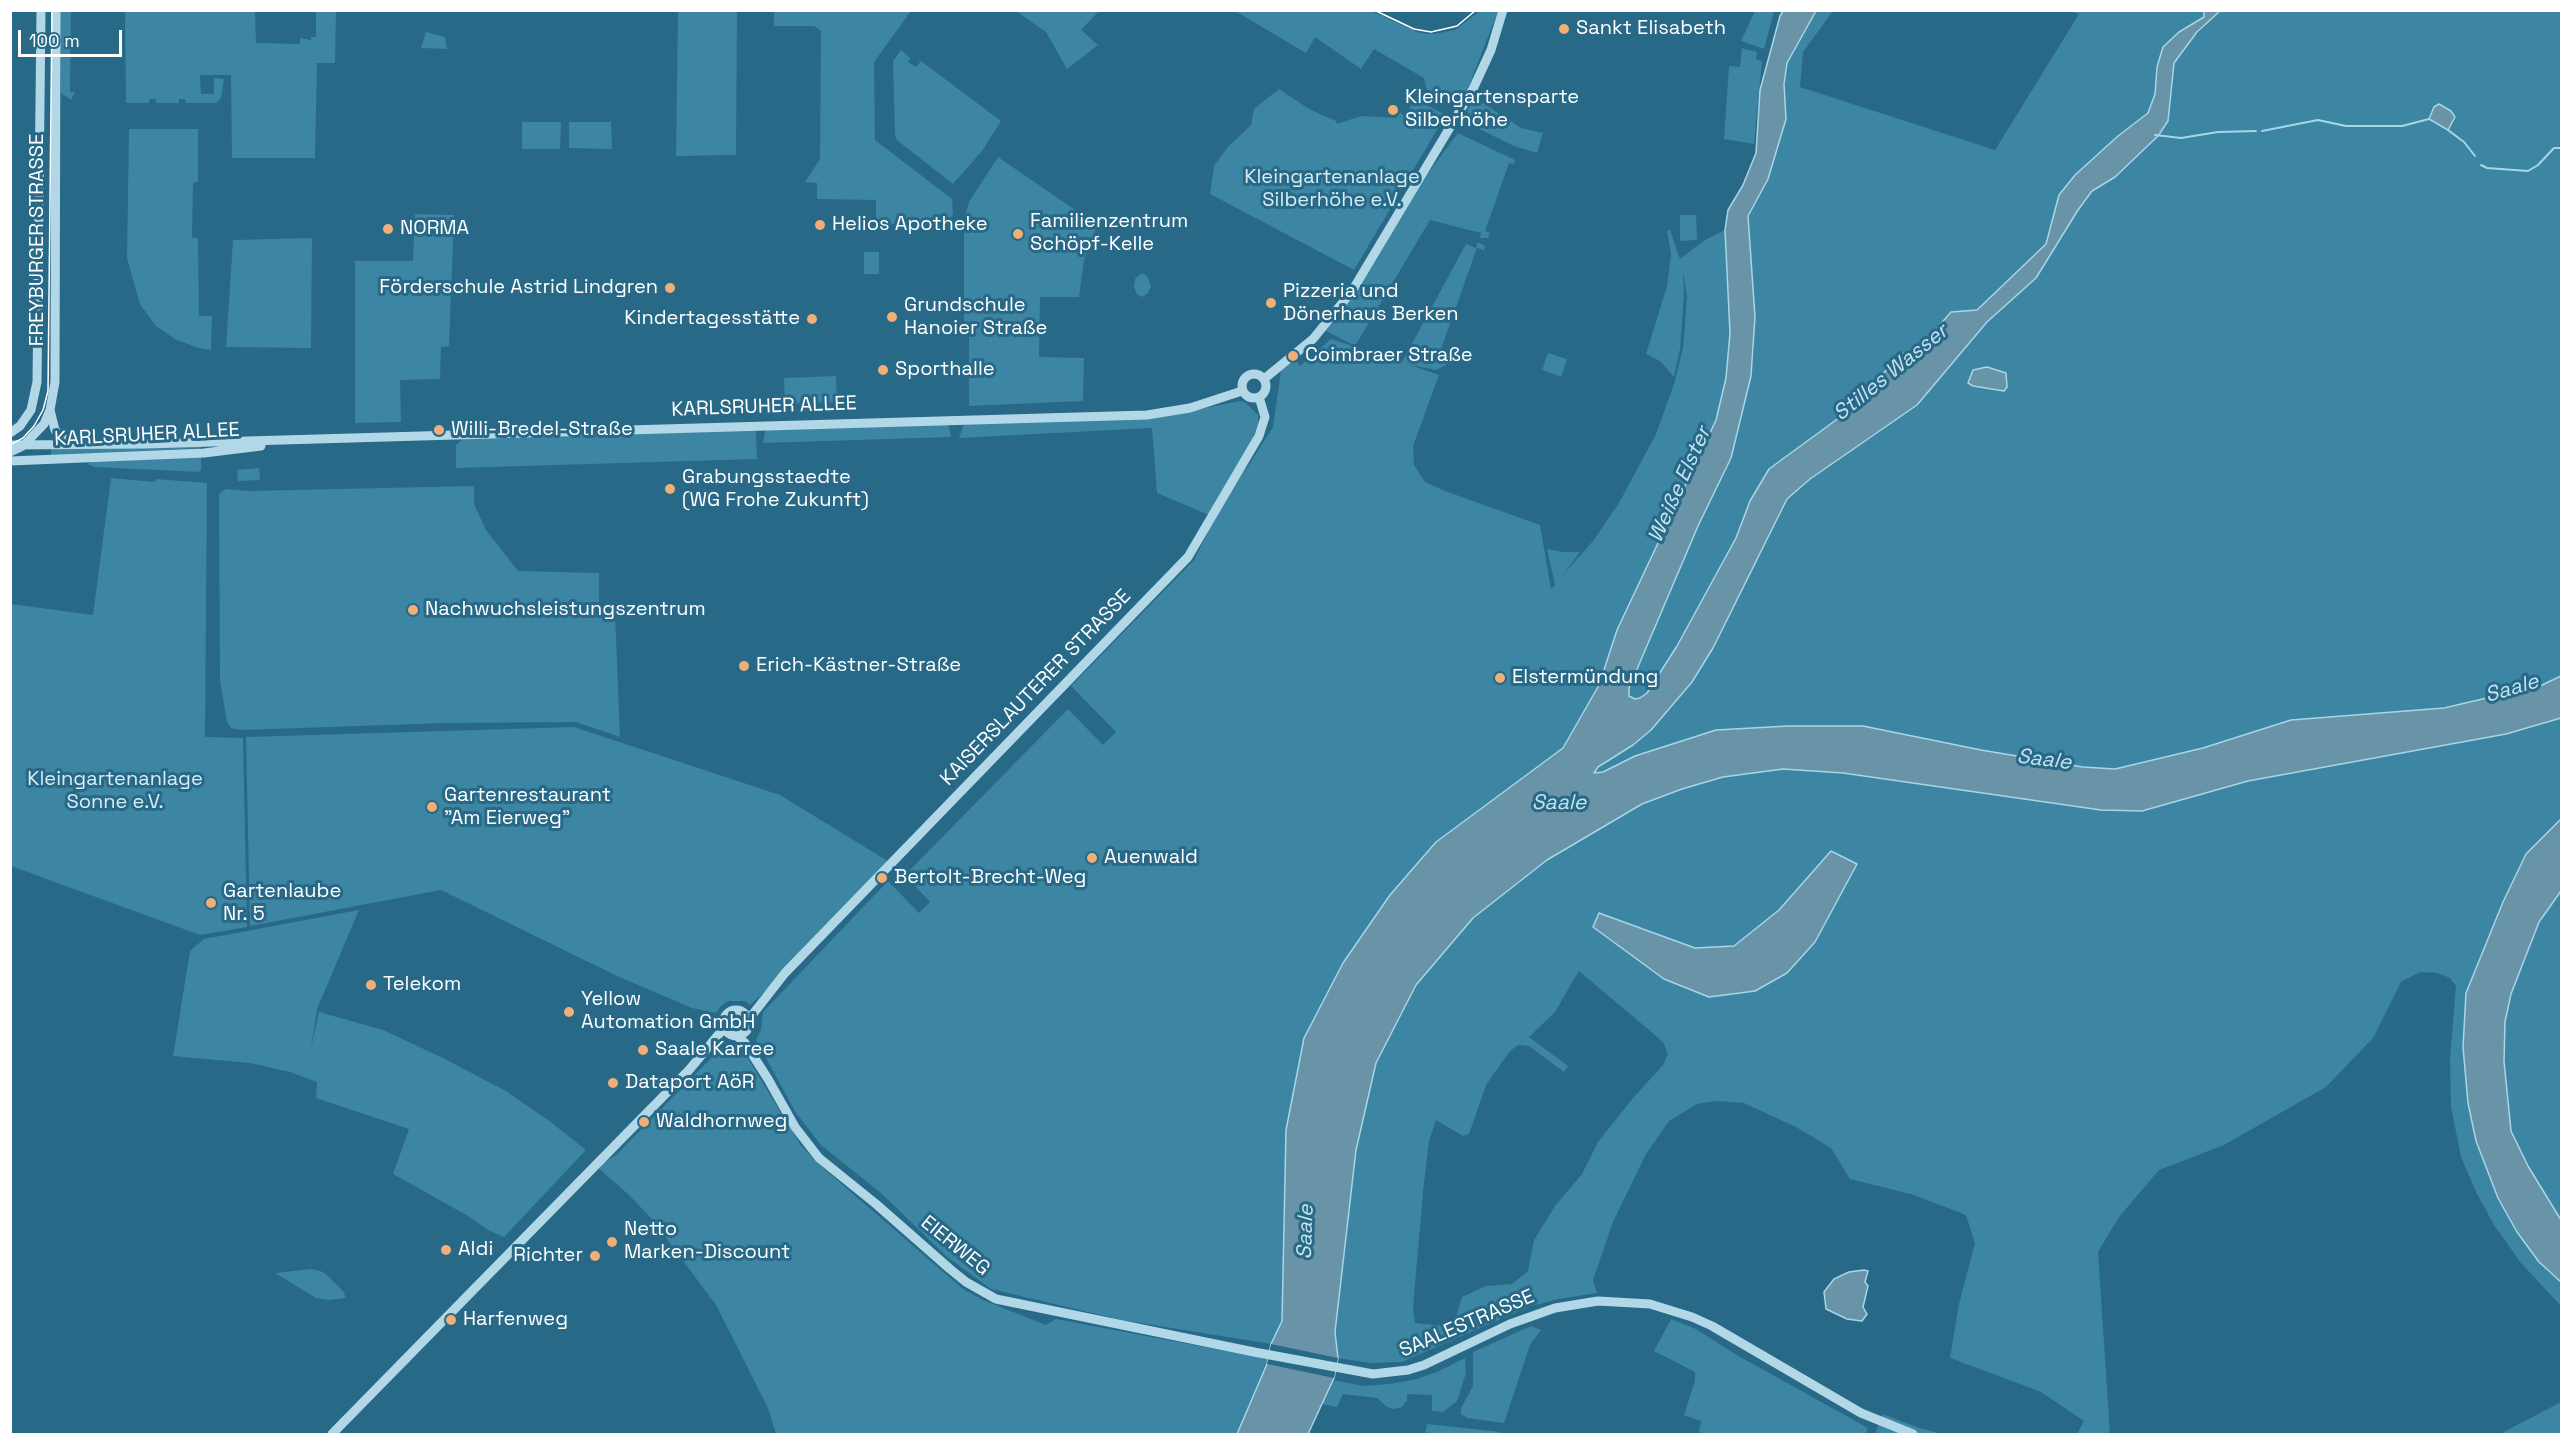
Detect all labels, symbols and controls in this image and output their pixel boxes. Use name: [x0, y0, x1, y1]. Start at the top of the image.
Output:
place label: Sankt Elisabeth: [1576, 17, 1726, 41]
scale bar: [21, 18, 124, 56]
marker: Sankt Elisabeth: [1557, 22, 1571, 36]
text: 100 m: [29, 29, 80, 52]
place label: Kleingartensparte Silberhöhe: [1405, 86, 1579, 133]
marker: Kleingartensparte Silberhöhe: [1386, 103, 1400, 117]
street label: FREYBURGER STRASSE: [26, 134, 50, 346]
park label: Kleingartenanlage Silberhöhe e.V.: [1244, 166, 1420, 213]
place label: Familienzentrum Schöpf-Kelle: [1030, 210, 1188, 257]
place label: Helios Apotheke: [832, 213, 988, 237]
place label: NORMA: [400, 217, 469, 241]
marker: Helios Apotheke: [813, 218, 827, 232]
marker: NORMA: [381, 222, 395, 236]
marker: Familienzentrum Schöpf-Kelle: [1011, 227, 1025, 241]
place label: Förderschule Astrid Lindgren: [379, 276, 658, 300]
place label: Pizzeria und Dönerhaus Berken: [1283, 280, 1459, 327]
marker: Förderschule Astrid Lindgren: [663, 281, 677, 295]
place label: Grundschule Hanoier Straße: [904, 294, 1047, 341]
marker: Pizzeria und Dönerhaus Berken: [1264, 296, 1278, 310]
place label: Kindertagesstätte: [624, 307, 800, 331]
marker: Grundschule Hanoier Straße: [885, 310, 899, 324]
marker: Kindertagesstätte: [805, 312, 819, 326]
water label: Stilles Wasser: [1829, 319, 1953, 427]
place label: Coimbraer Straße: [1305, 344, 1473, 368]
marker: Coimbraer Straße: [1286, 349, 1300, 363]
place label: Sporthalle: [895, 358, 995, 382]
marker: Sporthalle: [876, 363, 890, 377]
street label: KARLSRUHER ALLEE: [671, 392, 857, 422]
street label: KARLSRUHER ALLEE: [54, 418, 240, 452]
place label: Willi-Bredel-Straße: [451, 418, 633, 442]
marker: Willi-Bredel-Straße: [432, 423, 446, 437]
water label: Weiße Elster: [1643, 423, 1717, 547]
place label: Grabungsstaedte (WG Frohe Zukunft): [682, 466, 869, 513]
marker: Grabungsstaedte (WG Frohe Zukunft): [663, 482, 677, 496]
street label: KAISERSLAUTERER STRASSE: [936, 585, 1136, 791]
place label: Nachwuchsleistungszentrum: [425, 598, 706, 622]
marker: Nachwuchsleistungszentrum: [406, 603, 420, 617]
place label: Erich-Kästner-Straße: [756, 654, 961, 678]
marker: Erich-Kästner-Straße: [737, 659, 751, 673]
place label: Elstermündung: [1512, 666, 1658, 690]
water label: Saale: [2482, 669, 2542, 709]
marker: Elstermündung: [1493, 671, 1507, 685]
water label: Saale: [2015, 744, 2073, 776]
park label: Kleingartenanlage Sonne e.V.: [27, 768, 203, 815]
place label: Gartenrestaurant "Am Eierweg": [444, 784, 611, 831]
water label: Saale: [1532, 790, 1586, 816]
marker: Gartenrestaurant "Am Eierweg": [425, 800, 439, 814]
place label: Auenwald: [1104, 846, 1198, 870]
marker: Auenwald: [1085, 851, 1099, 865]
place label: Bertolt-Brecht-Weg: [894, 866, 1086, 890]
marker: Bertolt-Brecht-Weg: [875, 871, 889, 885]
place label: Gartenlaube Nr. 5: [223, 880, 341, 927]
marker: Gartenlaube Nr. 5: [204, 896, 218, 910]
place label: Telekom: [383, 973, 461, 997]
marker: Telekom: [364, 978, 378, 992]
place label: Yellow Automation GmbH: [581, 988, 755, 1035]
marker: Yellow Automation GmbH: [562, 1005, 576, 1019]
place label: Saale Karree: [655, 1038, 774, 1062]
marker: Saale Karree: [636, 1043, 650, 1057]
place label: Dataport AöR: [625, 1071, 754, 1095]
marker: Dataport AöR: [606, 1076, 620, 1090]
place label: Waldhornweg: [656, 1110, 787, 1134]
marker: Waldhornweg: [637, 1115, 651, 1129]
water label: Saale: [1292, 1204, 1320, 1260]
street label: EIERWEG: [916, 1211, 994, 1281]
place label: Netto Marken-Discount: [624, 1218, 790, 1265]
marker: Netto Marken-Discount: [605, 1235, 619, 1249]
place label: Aldi: [458, 1238, 493, 1262]
marker: Aldi: [439, 1243, 453, 1257]
place label: Richter: [513, 1244, 583, 1268]
marker: Richter: [588, 1249, 602, 1263]
street label: SAALESTRASSE: [1396, 1285, 1538, 1363]
place label: Harfenweg: [463, 1308, 568, 1332]
marker: Harfenweg: [444, 1313, 458, 1327]

